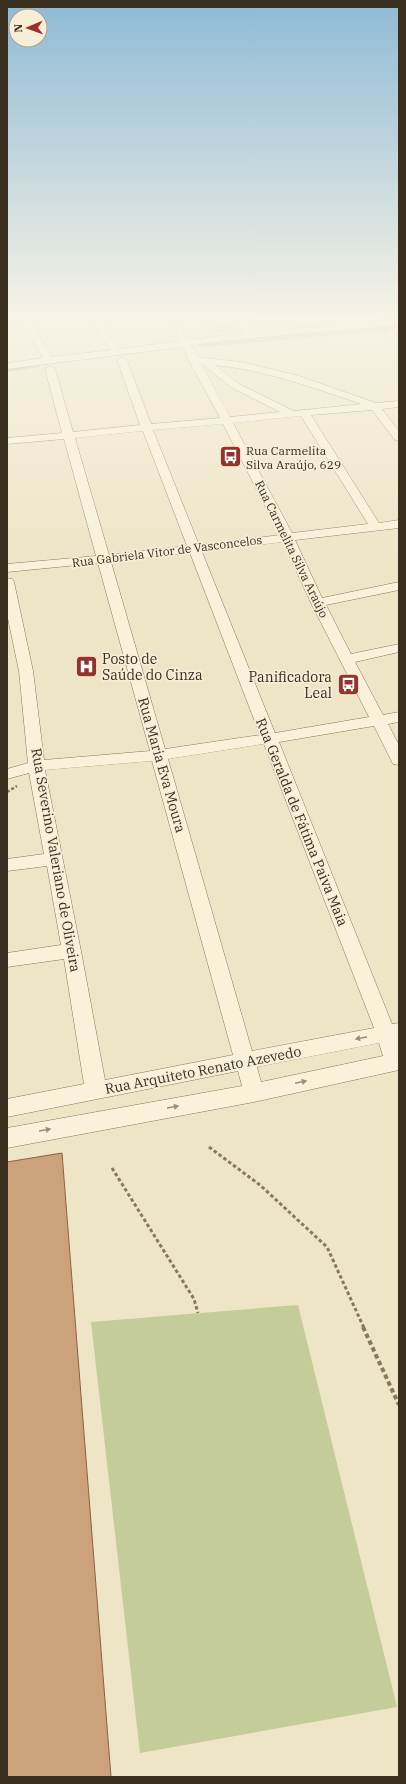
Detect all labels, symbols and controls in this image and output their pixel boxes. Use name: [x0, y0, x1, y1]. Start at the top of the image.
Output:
north arrow: [8, 8, 48, 48]
text: N: [11, 23, 25, 33]
place label: Rua Carmelita Silva Araújo, 629: [246, 443, 341, 472]
bus stop icon: Rua Carmelita Silva Araújo, 629: [218, 444, 244, 470]
street label: Rua Carmelita Silva Araújo: [252, 478, 332, 620]
street label: Rua Gabriela Vitor de Vasconcelos: [71, 532, 263, 570]
place label: Posto de Saúde do Cinza: [102, 650, 203, 684]
hospital icon: Posto de Saúde do Cinza: [73, 654, 99, 680]
place label: Panificadora Leal: [249, 668, 332, 702]
bus stop icon: Panificadora Leal: [335, 672, 361, 698]
street label: Rua Maria Eva Moura: [134, 695, 190, 835]
street label: Rua Geralda de Fátima Paiva Maia: [252, 715, 352, 929]
street label: Rua Severino Valeriano de Oliveira: [27, 747, 85, 974]
one-way arrow: [355, 1036, 367, 1042]
street label: Rua Arquiteto Renato Azevedo: [103, 1042, 303, 1098]
one-way arrow: [295, 1079, 307, 1085]
one-way arrow: [167, 1104, 179, 1110]
one-way arrow: [39, 1127, 51, 1133]

